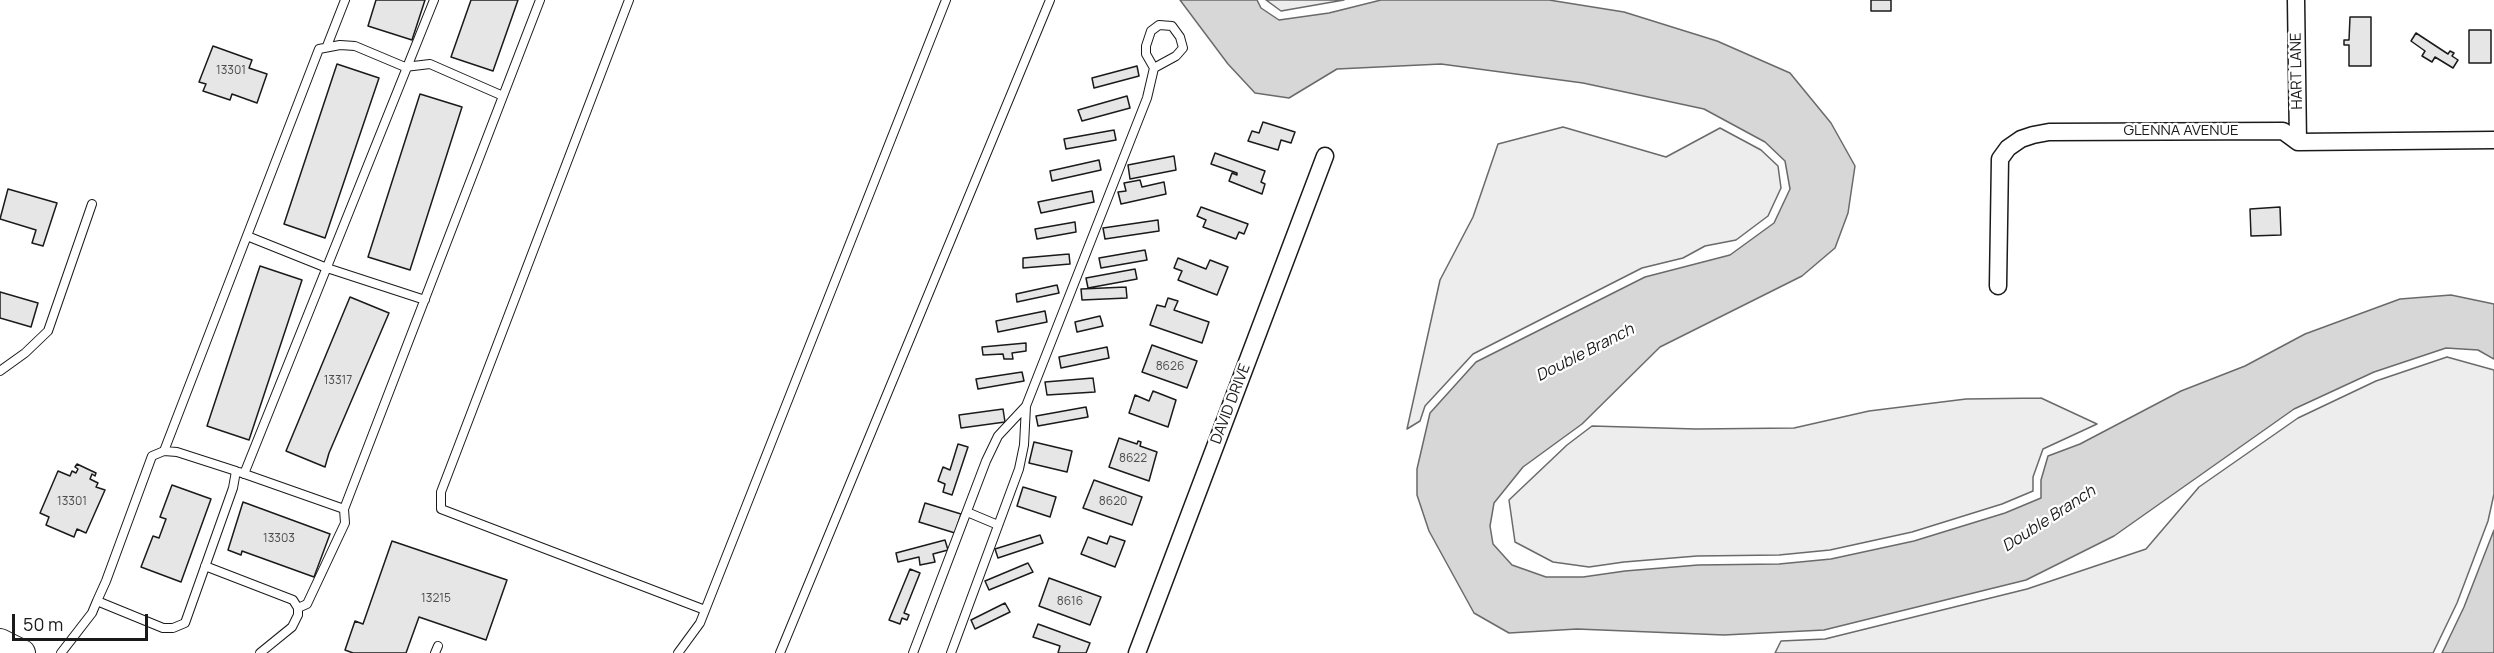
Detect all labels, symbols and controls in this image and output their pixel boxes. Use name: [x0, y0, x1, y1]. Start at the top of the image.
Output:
street label: HART LANE: [2287, 32, 2307, 110]
house number: 13301: [216, 64, 246, 78]
street label: GLENNA AVENUE: [2123, 122, 2239, 140]
water label: Double Branch: [1533, 320, 1637, 386]
house number: 8626: [1156, 360, 1184, 374]
street label: DAVID DRIVE: [1207, 361, 1255, 447]
house number: 13317: [324, 374, 352, 388]
house number: 8622: [1119, 452, 1147, 466]
water label: Double Branch: [1999, 482, 2099, 556]
house number: 13301: [57, 495, 87, 509]
house number: 8620: [1099, 495, 1127, 509]
house number: 13303: [263, 532, 295, 546]
house number: 13215: [421, 592, 451, 606]
house number: 8616: [1057, 595, 1083, 609]
scale bar: [15, 602, 152, 640]
text: 50 m: [23, 612, 63, 636]

